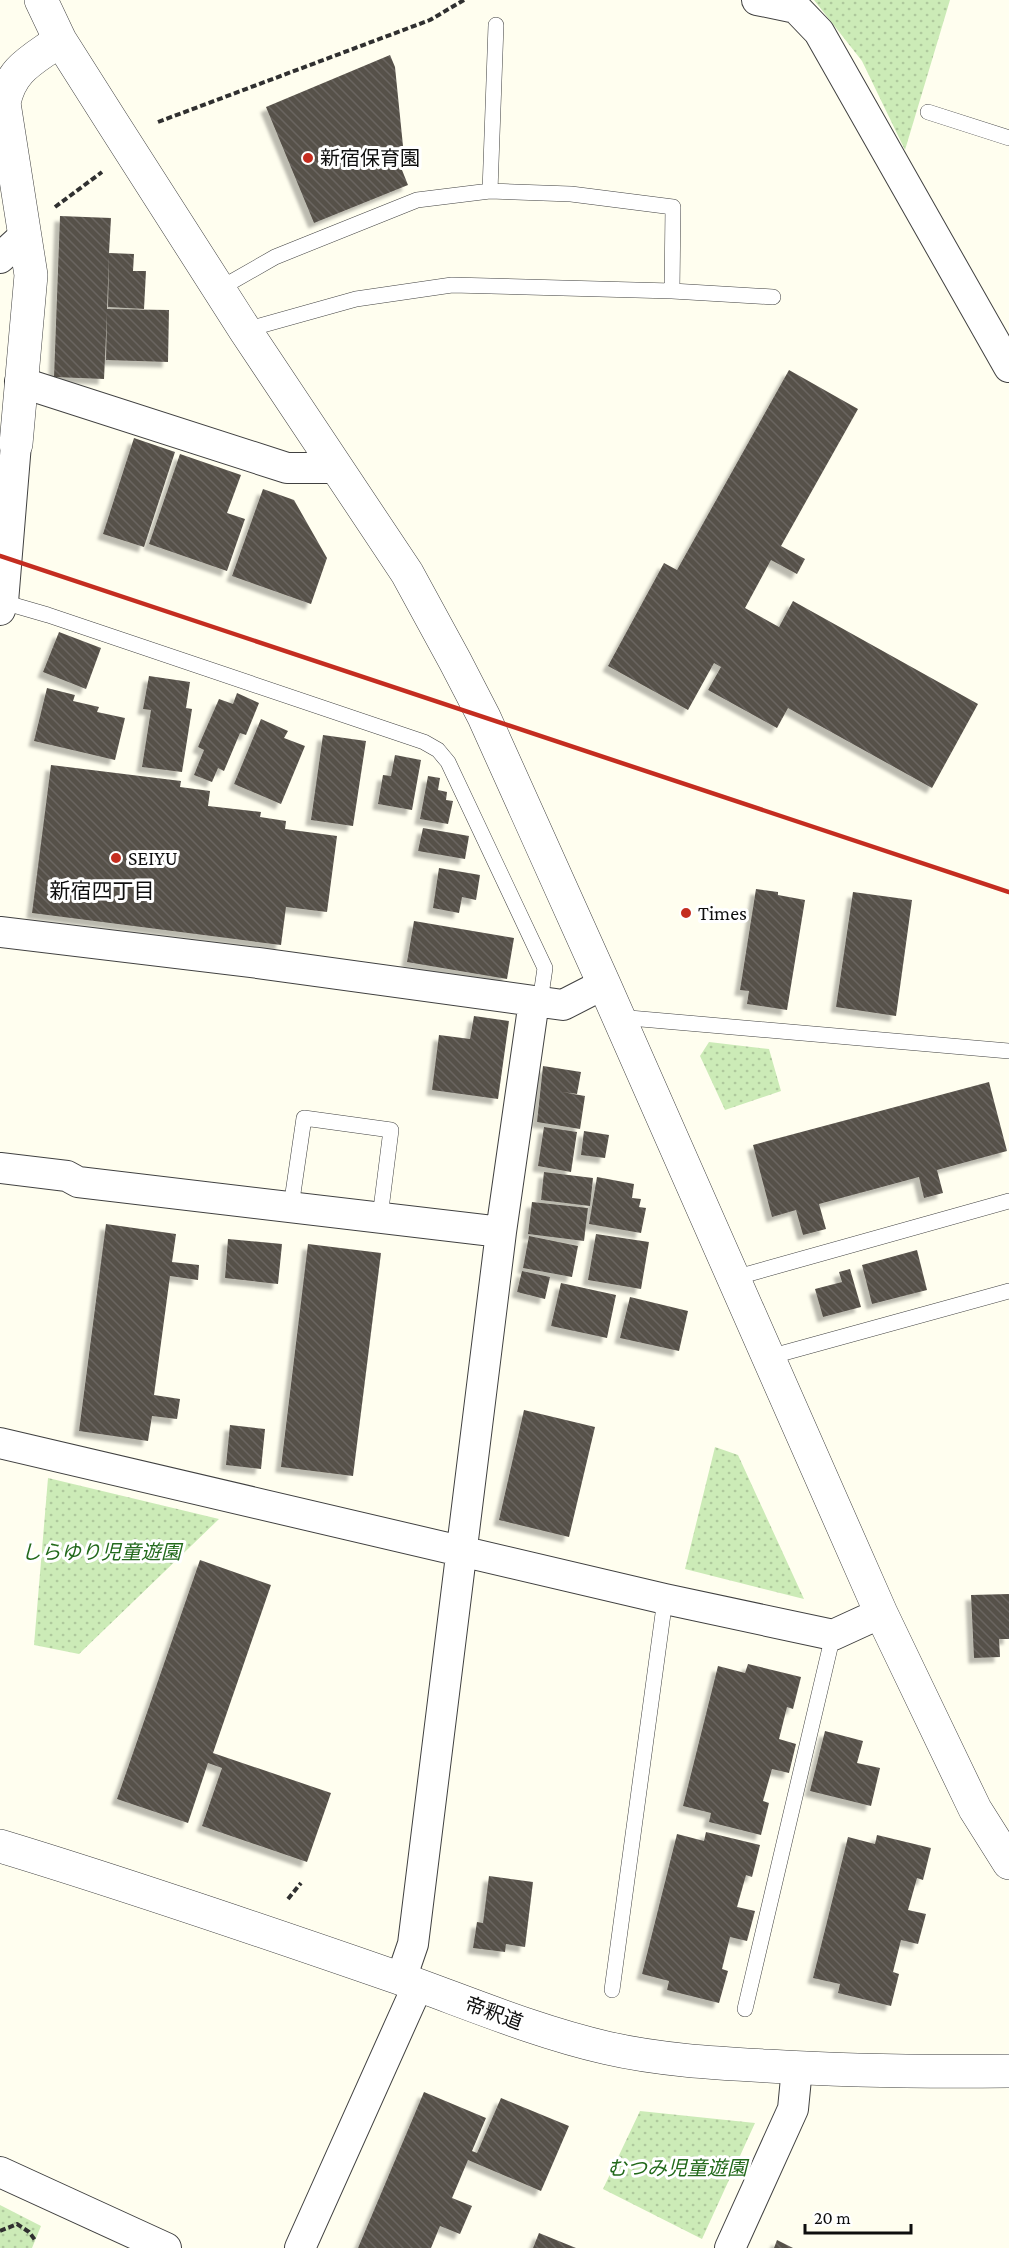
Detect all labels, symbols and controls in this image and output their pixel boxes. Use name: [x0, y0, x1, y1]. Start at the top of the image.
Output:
place label: 新宿保育園: [320, 147, 420, 169]
marker: 新宿保育園: [301, 151, 315, 165]
place label: SEIYU: [128, 847, 178, 869]
marker: SEIYU: [109, 851, 123, 865]
district label: 新宿四丁目: [50, 879, 155, 903]
place label: Times: [698, 902, 747, 924]
marker: Times: [679, 906, 693, 920]
park label: しらゆり児童遊園: [21, 1541, 184, 1563]
street label: 帝釈道: [462, 1992, 526, 2034]
park label: むつみ児童遊園: [607, 2157, 750, 2179]
scale bar: [805, 2197, 912, 2235]
text: 20 m: [814, 2208, 851, 2228]

